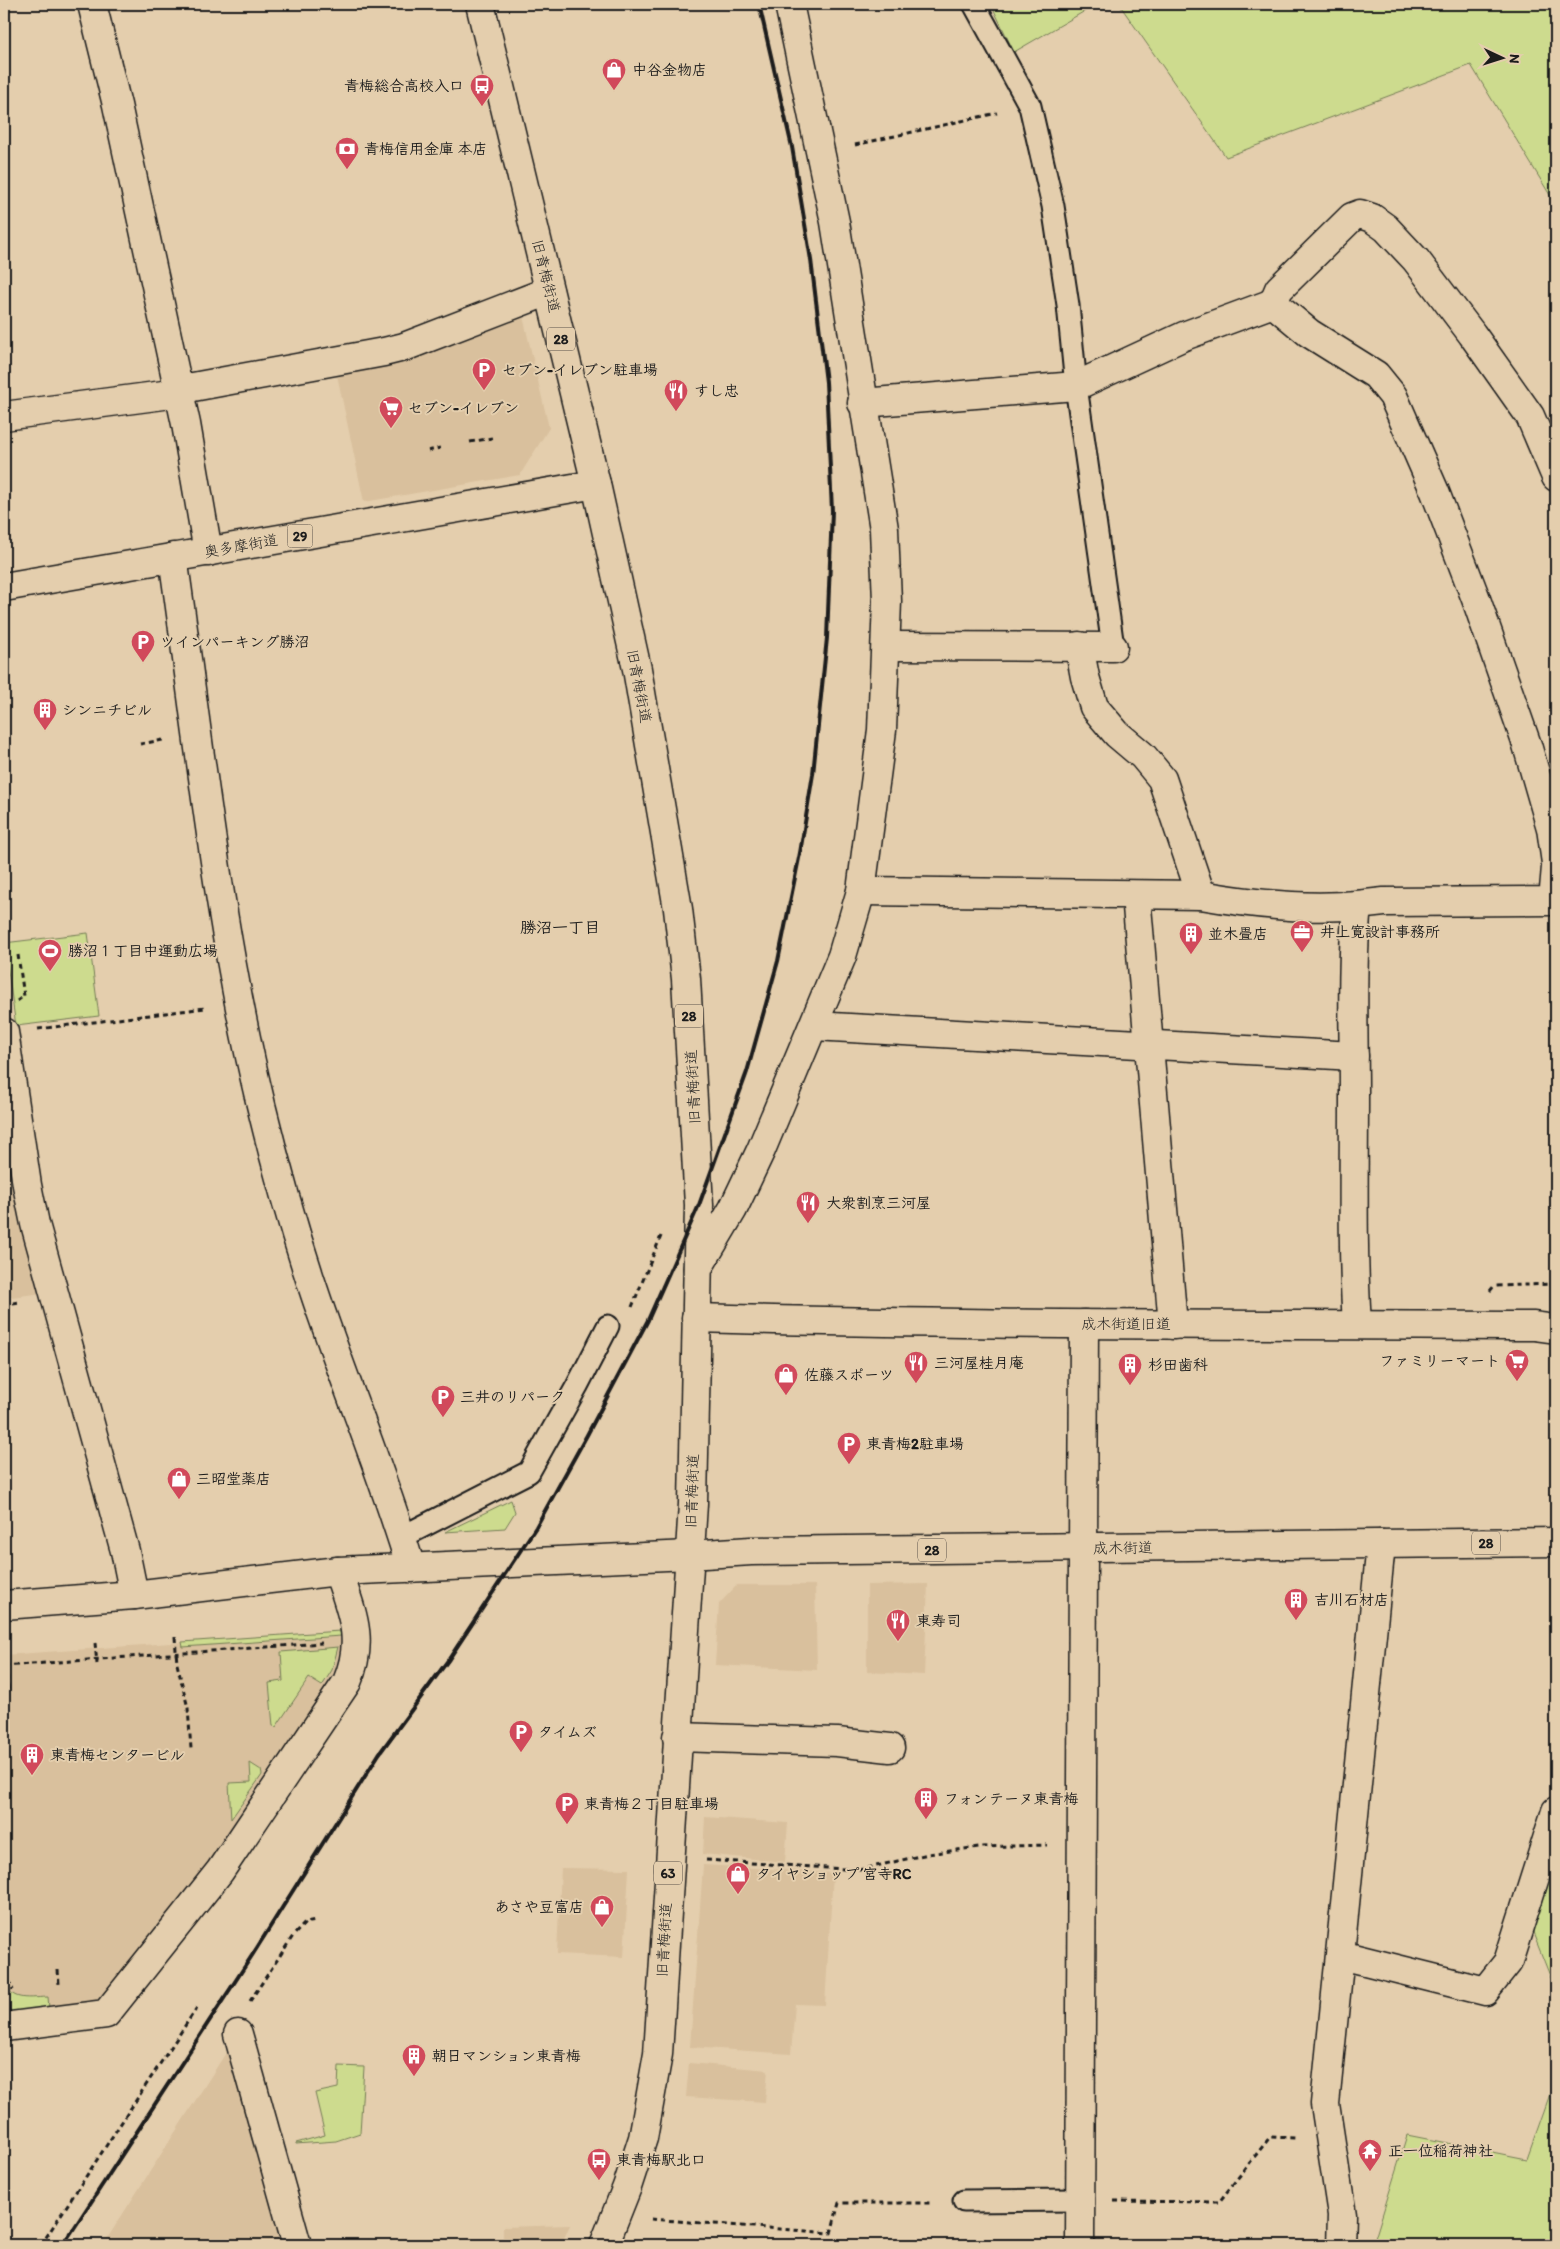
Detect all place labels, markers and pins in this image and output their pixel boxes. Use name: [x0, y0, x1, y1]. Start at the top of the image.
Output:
shop icon: 中谷金物店: [601, 57, 627, 91]
place label: 中谷金物店: [632, 61, 707, 79]
bus stop icon: 青梅総合高校入口: [469, 73, 495, 107]
place label: 青梅総合高校入口: [344, 77, 464, 95]
bank icon: 青梅信用金庫 本店: [334, 136, 360, 170]
place label: 青梅信用金庫 本店: [364, 140, 487, 158]
parking icon: セブン-イレブン駐車場: [471, 357, 497, 391]
place label: セブン-イレブン駐車場: [502, 361, 658, 379]
restaurant icon: すし忠: [663, 378, 689, 412]
place label: すし忠: [694, 382, 739, 400]
supermarket icon: セブン-イレブン: [378, 395, 404, 429]
place label: セブン-イレブン: [408, 399, 519, 417]
parking icon: ツインパーキング勝沼: [130, 629, 156, 663]
place label: ツインパーキング勝沼: [160, 633, 309, 651]
building icon: シンニチビル: [32, 697, 58, 731]
place label: シンニチビル: [62, 701, 152, 719]
office icon: 井上寛設計事務所: [1289, 919, 1315, 953]
building icon: 並木畳店: [1178, 921, 1204, 955]
place label: 井上寛設計事務所: [1320, 923, 1440, 941]
place label: 並木畳店: [1208, 925, 1268, 943]
sports icon: 勝沼１丁目中運動広場: [37, 938, 63, 972]
place label: 勝沼１丁目中運動広場: [68, 942, 218, 960]
restaurant icon: 大衆割烹三河屋: [795, 1190, 821, 1224]
place label: 大衆割烹三河屋: [826, 1194, 931, 1212]
supermarket icon: ファミリーマート: [1504, 1348, 1530, 1382]
restaurant icon: 三河屋桂月庵: [903, 1350, 929, 1384]
building icon: 杉田歯科: [1117, 1352, 1143, 1386]
place label: ファミリーマート: [1379, 1352, 1500, 1370]
place label: 三河屋桂月庵: [934, 1354, 1024, 1372]
place label: 杉田歯科: [1148, 1356, 1208, 1374]
shop icon: 佐藤スポーツ: [773, 1362, 799, 1396]
place label: 佐藤スポーツ: [804, 1366, 894, 1384]
parking icon: 三井のリパーク: [430, 1384, 456, 1418]
place label: 三井のリパーク: [460, 1388, 565, 1406]
parking icon: 東青梅2駐車場: [836, 1431, 862, 1465]
place label: 東青梅2駐車場: [866, 1435, 964, 1453]
shop icon: 三昭堂薬店: [166, 1466, 192, 1500]
place label: 三昭堂薬店: [196, 1470, 271, 1488]
building icon: 吉川石材店: [1283, 1587, 1309, 1621]
place label: 吉川石材店: [1314, 1591, 1389, 1609]
restaurant icon: 東寿司: [885, 1608, 911, 1642]
place label: 東寿司: [916, 1612, 961, 1630]
parking icon: タイムズ: [508, 1719, 534, 1753]
place label: タイムズ: [538, 1723, 597, 1741]
building icon: 東青梅センタービル: [19, 1742, 45, 1776]
place label: 東青梅センタービル: [50, 1746, 184, 1764]
building icon: フォンテーヌ東青梅: [913, 1786, 939, 1820]
place label: フォンテーヌ東青梅: [944, 1790, 1078, 1808]
parking icon: 東青梅２丁目駐車場: [554, 1791, 580, 1825]
place label: 東青梅２丁目駐車場: [584, 1795, 719, 1813]
shop icon: タイヤショップ 宮寺RC: [725, 1861, 751, 1895]
place label: タイヤショップ 宮寺RC: [756, 1865, 912, 1883]
shop icon: あさや豆富店: [589, 1894, 615, 1928]
place label: あさや豆富店: [494, 1898, 584, 1916]
building icon: 朝日マンション東青梅: [401, 2043, 427, 2077]
place label: 朝日マンション東青梅: [432, 2047, 581, 2065]
temple icon: 正一位稲荷神社: [1357, 2138, 1383, 2172]
place label: 正一位稲荷神社: [1388, 2142, 1493, 2160]
bus stop icon: 東青梅駅北口: [586, 2147, 612, 2181]
place label: 東青梅駅北口: [616, 2151, 706, 2169]

